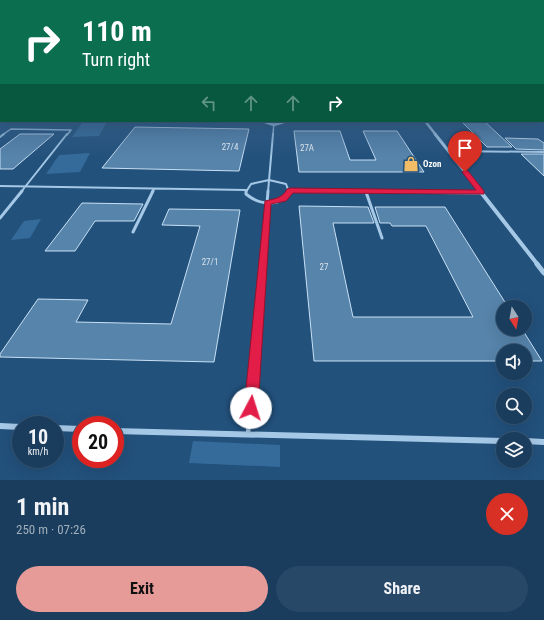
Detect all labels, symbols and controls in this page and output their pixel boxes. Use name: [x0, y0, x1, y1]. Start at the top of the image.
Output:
text: 110 m: [82, 15, 152, 48]
icon: right: [16, 16, 68, 68]
text: Turn right: [82, 49, 150, 70]
icon: left: [198, 92, 220, 114]
icon: ahead: [240, 92, 262, 114]
icon: ahead: [282, 92, 304, 114]
icon: right: [324, 92, 346, 114]
pin: [448, 131, 482, 172]
icon: arrive: [454, 137, 476, 159]
house number: 27/4: [222, 142, 239, 152]
house number: 27А: [300, 143, 314, 153]
shop icon: Ozon: [402, 155, 420, 173]
place label: Ozon: [423, 159, 441, 169]
house number: 27/1: [202, 257, 218, 267]
house number: 27: [320, 262, 329, 272]
north arrow: [496, 300, 532, 336]
map controls: [496, 300, 532, 468]
button: sound: [496, 344, 532, 380]
position arrow: [230, 387, 272, 429]
button: search: [496, 388, 532, 424]
speed limit sign: 20: [72, 416, 124, 468]
text: 10: [28, 425, 48, 449]
button: layers: [496, 432, 532, 468]
text: km/h: [28, 446, 48, 457]
text: 1 min: [16, 493, 69, 521]
button: close: [486, 493, 528, 535]
text: 250 m · 07:26: [16, 522, 86, 537]
button: Exit: [16, 566, 268, 612]
button: Share: [276, 566, 528, 612]

